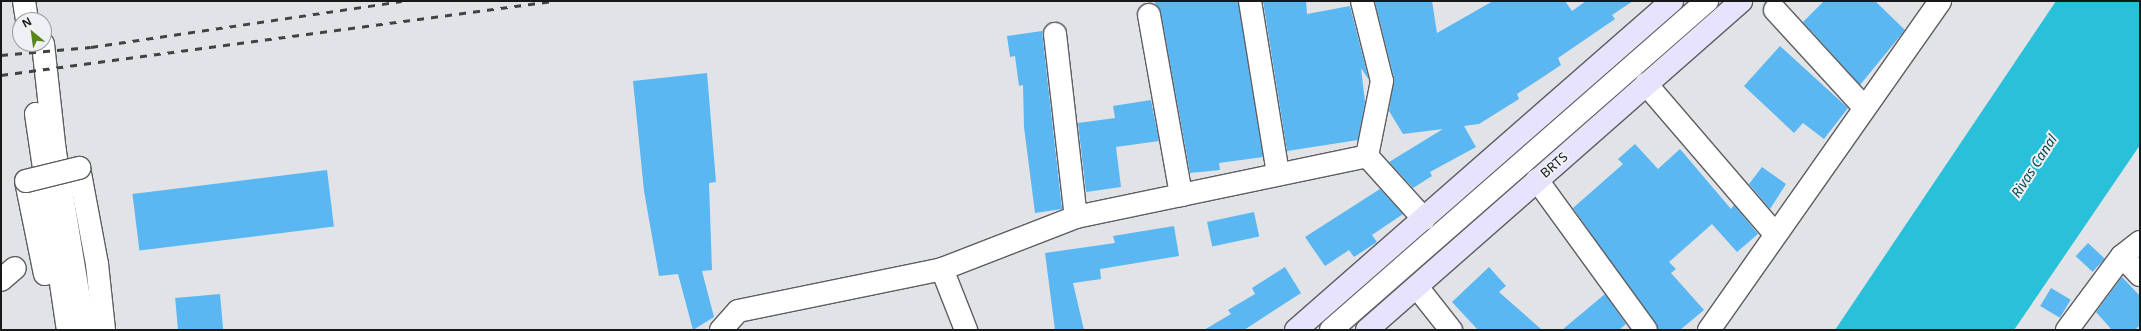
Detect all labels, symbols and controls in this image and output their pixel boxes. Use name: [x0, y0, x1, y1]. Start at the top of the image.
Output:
north arrow: [12, 12, 52, 52]
text: N: [19, 13, 34, 31]
water label: Rivas Canal: [2007, 131, 2061, 201]
street label: BRTS: [1537, 149, 1571, 181]

